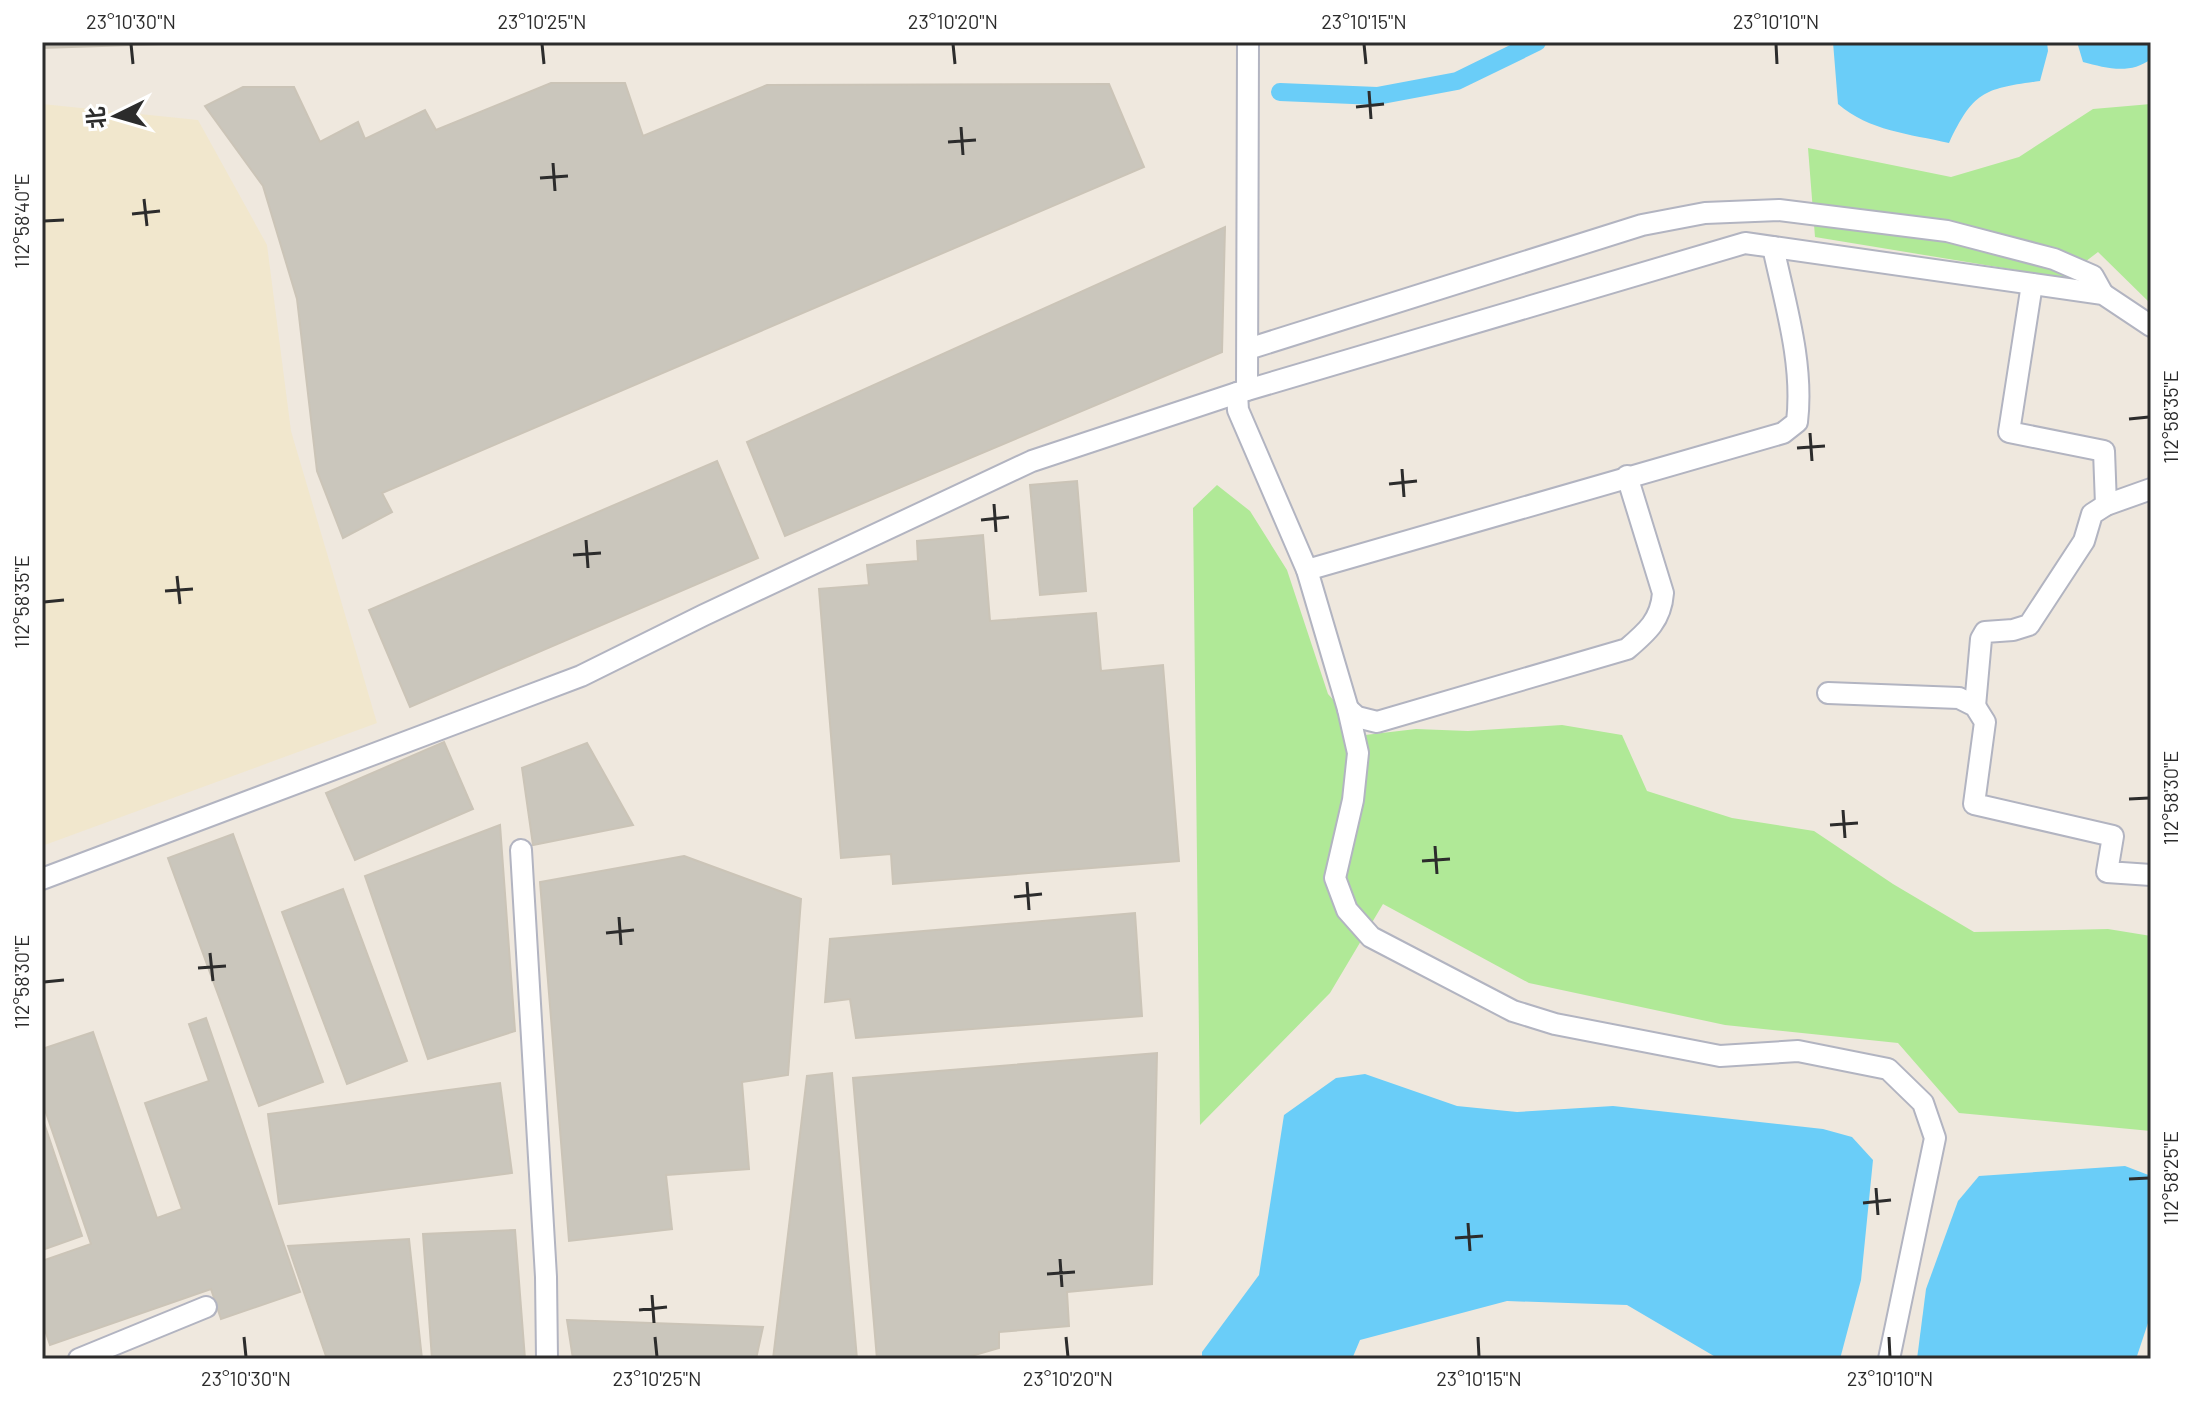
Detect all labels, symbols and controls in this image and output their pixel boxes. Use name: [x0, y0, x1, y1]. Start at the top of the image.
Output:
text: 23°10'30"N: [86, 9, 176, 33]
text: 23°10'25"N: [497, 9, 587, 33]
text: 23°10'20"N: [908, 9, 998, 33]
text: 23°10'15"N: [1321, 9, 1407, 33]
text: 23°10'10"N: [1733, 9, 1819, 33]
north arrow: [76, 76, 156, 156]
text: 北: [81, 106, 109, 130]
text: 112°58'40"E: [9, 173, 33, 269]
text: 112°58'35"E: [2158, 370, 2182, 464]
text: 112°58'35"E: [9, 555, 33, 649]
text: 112°58'30"E: [2158, 751, 2182, 845]
text: 112°58'30"E: [9, 935, 33, 1029]
text: 112°58'25"E: [2158, 1131, 2182, 1225]
text: 23°10'30"N: [201, 1366, 291, 1390]
text: 23°10'25"N: [612, 1366, 702, 1390]
text: 23°10'20"N: [1023, 1366, 1113, 1390]
text: 23°10'15"N: [1436, 1366, 1522, 1390]
text: 23°10'10"N: [1847, 1366, 1933, 1390]

